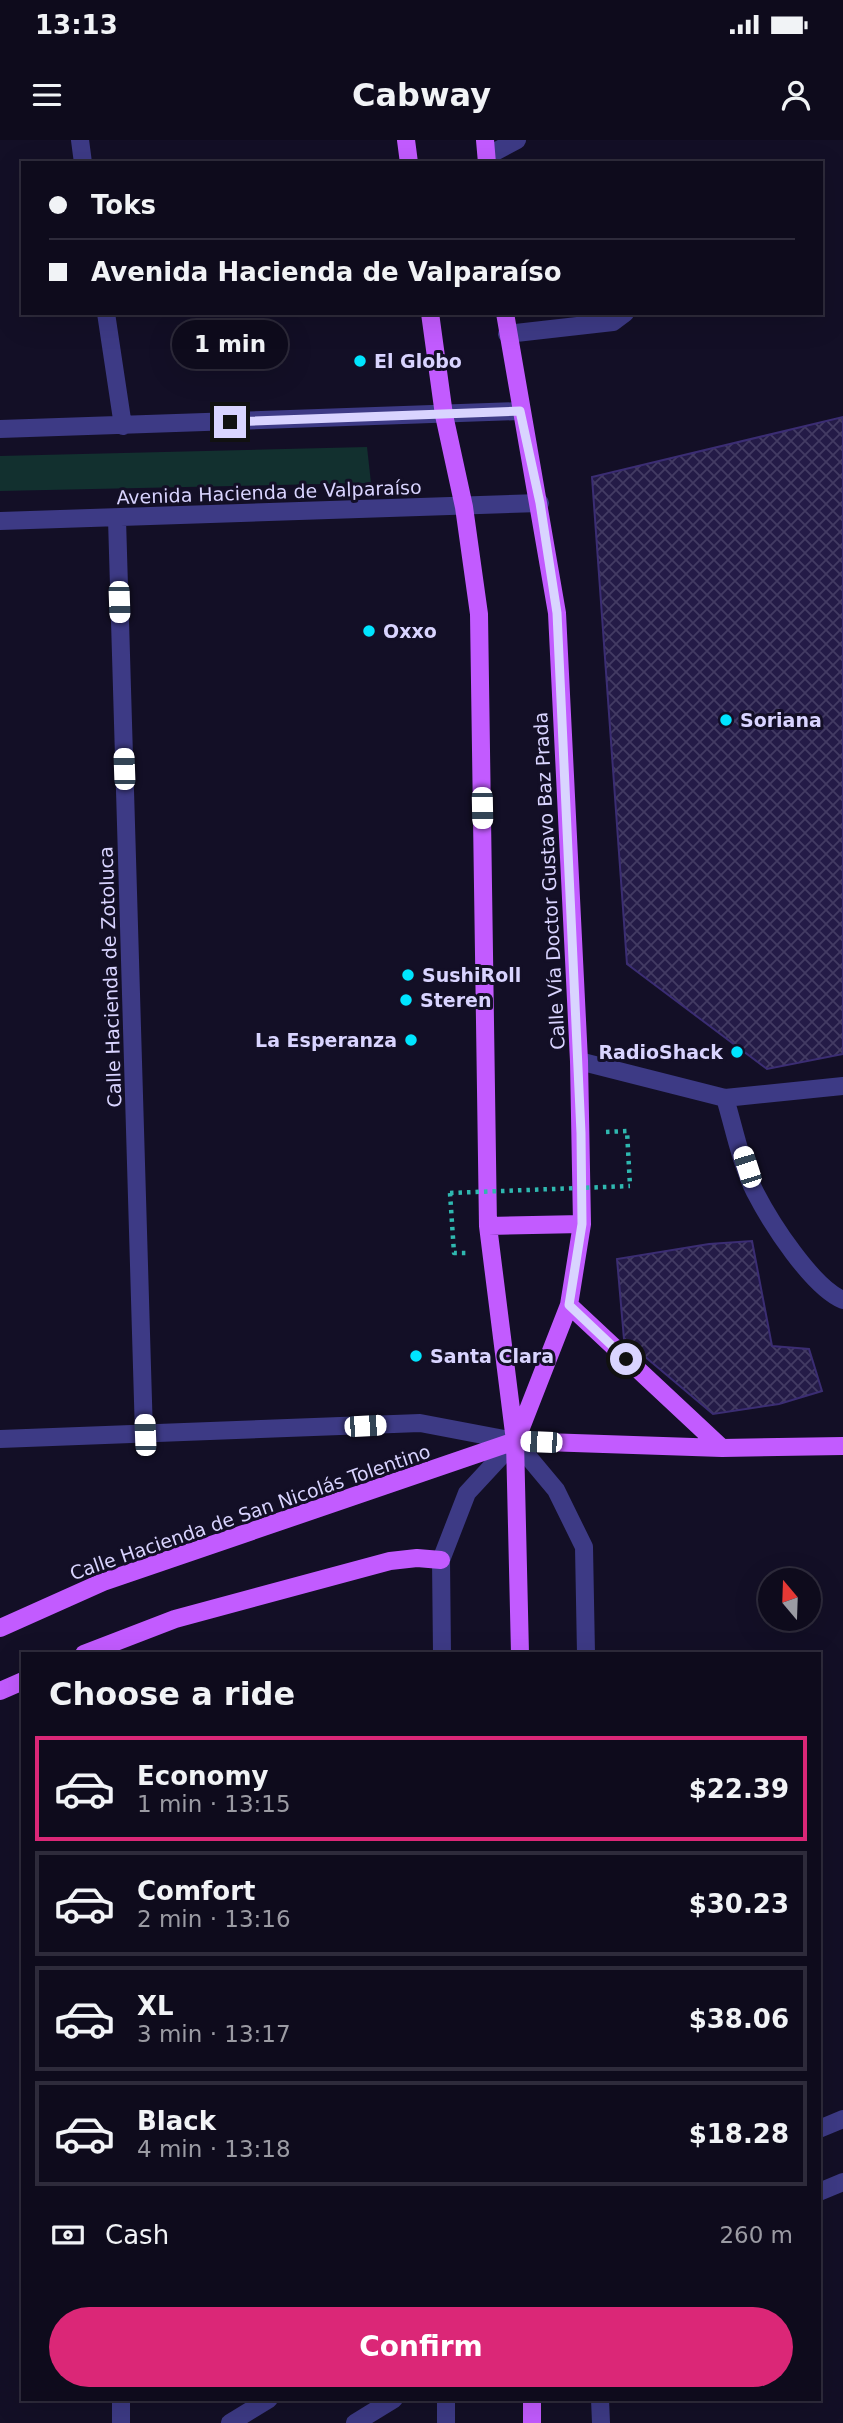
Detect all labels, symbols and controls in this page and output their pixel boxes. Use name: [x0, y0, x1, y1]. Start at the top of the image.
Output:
text: 13:13: [35, 10, 118, 40]
icon: menu: [28, 76, 66, 114]
text: Cabway: [352, 76, 491, 114]
icon: person: [777, 76, 815, 114]
text: Toks: [91, 190, 156, 220]
text: Avenida Hacienda de Valparaíso: [91, 257, 562, 287]
callout: 1 min: [172, 320, 288, 370]
text: 1 min: [194, 331, 266, 357]
place label: El Globo: [374, 350, 462, 372]
marker: El Globo: [352, 353, 368, 369]
route end: [214, 406, 246, 438]
street label: Avenida Hacienda de Valparaíso: [116, 476, 422, 508]
car: [108, 581, 131, 623]
place label: Oxxo: [383, 620, 437, 642]
marker: Oxxo: [361, 623, 377, 639]
place label: Soriana: [740, 709, 822, 731]
street label: Calle Vía Doctor Gustavo Baz Prada: [529, 711, 569, 1051]
marker: Soriana: [718, 712, 734, 728]
car: [113, 748, 136, 790]
car: [472, 787, 493, 829]
street label: Calle Hacienda de Zotoluca: [94, 846, 126, 1108]
place label: SushiRoll: [422, 964, 521, 986]
marker: SushiRoll: [400, 967, 416, 983]
place label: Steren: [420, 989, 491, 1011]
marker: Steren: [398, 992, 414, 1008]
place label: La Esperanza: [255, 1029, 397, 1051]
marker: La Esperanza: [403, 1032, 419, 1048]
place label: RadioShack: [598, 1041, 723, 1063]
marker: RadioShack: [729, 1044, 745, 1060]
car: [731, 1144, 764, 1190]
route start: [610, 1343, 642, 1375]
place label: Santa Clara: [430, 1345, 554, 1367]
marker: Santa Clara: [408, 1348, 424, 1364]
car: [134, 1414, 157, 1456]
car: [344, 1414, 387, 1438]
car: [520, 1431, 563, 1453]
street label: Calle Hacienda de San Nicolás Tolentino: [67, 1440, 433, 1584]
north arrow: [758, 1568, 821, 1631]
map controls: [758, 1568, 821, 1631]
text: Choose a ride: [49, 1675, 295, 1713]
icon: car: [53, 1757, 116, 1820]
text: Economy: [137, 1761, 268, 1791]
text: $22.39: [689, 1774, 789, 1804]
text: 1 min · 13:15: [137, 1791, 291, 1817]
icon: car: [53, 1872, 116, 1935]
text: Comfort: [137, 1876, 255, 1906]
text: $30.23: [689, 1889, 789, 1919]
text: 2 min · 13:16: [137, 1906, 291, 1932]
icon: car: [53, 1987, 116, 2050]
text: XL: [137, 1991, 174, 2021]
text: $38.06: [689, 2004, 789, 2034]
text: 3 min · 13:17: [137, 2021, 291, 2047]
icon: car: [53, 2102, 116, 2165]
text: Black: [137, 2106, 216, 2136]
text: $18.28: [689, 2119, 789, 2149]
text: 4 min · 13:18: [137, 2136, 291, 2162]
icon: cash: [49, 2216, 87, 2254]
text: Cash: [105, 2220, 169, 2250]
text: 260 m: [719, 2222, 793, 2248]
button: Confirm: [49, 2307, 793, 2387]

